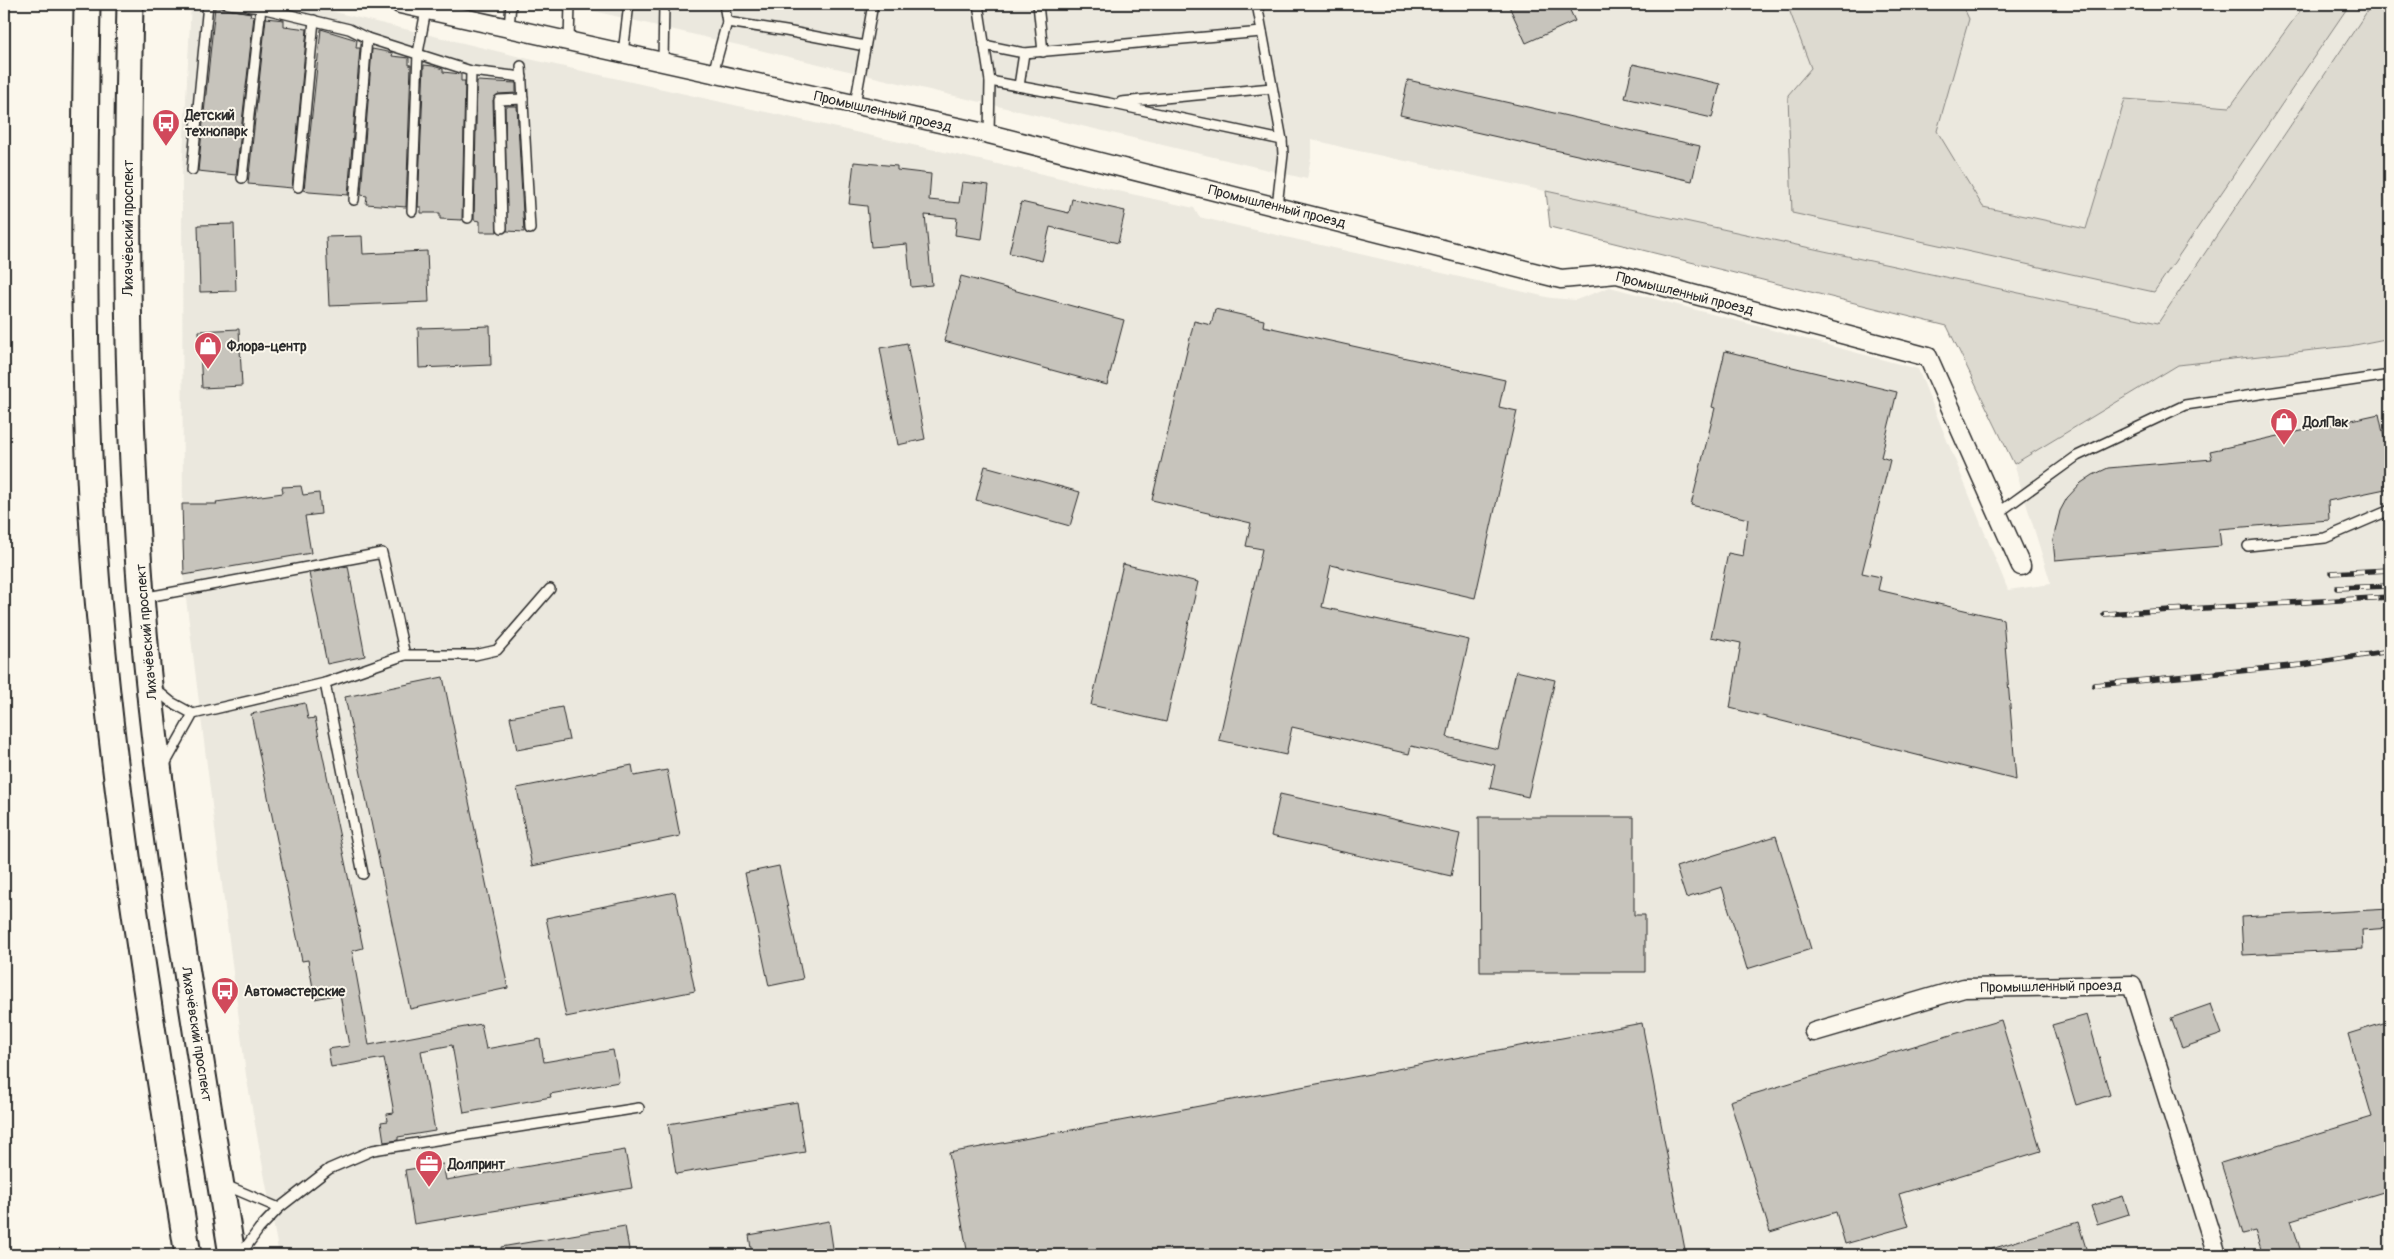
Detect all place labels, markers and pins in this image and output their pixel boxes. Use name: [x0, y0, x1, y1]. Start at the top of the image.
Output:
place label: Детский технопарк: [184, 107, 248, 140]
bus stop icon: Детский технопарк: [151, 108, 181, 147]
shop icon: Флора-центр: [193, 331, 223, 370]
place label: Флора-центр: [226, 338, 307, 355]
shop icon: ДолПак: [2269, 407, 2299, 446]
place label: ДолПак: [2302, 414, 2348, 431]
bus stop icon: Автомастерские: [210, 976, 240, 1015]
place label: Автомастерские: [244, 983, 346, 1000]
office icon: Долпринт: [414, 1149, 444, 1188]
place label: Долпринт: [447, 1156, 506, 1173]

